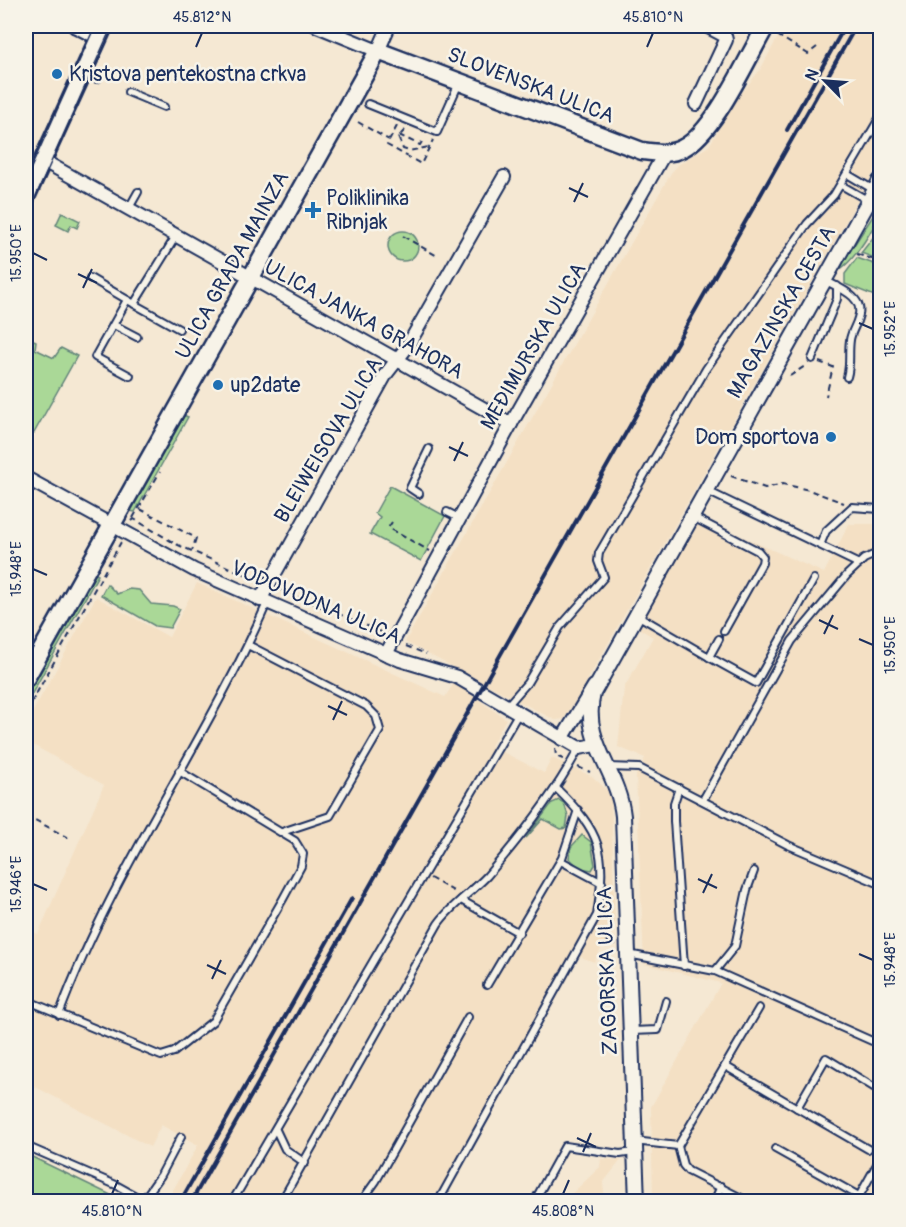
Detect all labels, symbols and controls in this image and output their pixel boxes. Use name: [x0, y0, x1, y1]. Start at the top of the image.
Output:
text: 45.812°N: [173, 8, 231, 27]
text: 45.810°N: [623, 8, 683, 27]
street label: SLOVENSKA ULICA: [443, 41, 618, 130]
north arrow: [795, 51, 855, 111]
place label: Kristova pentekostna crkva: [69, 61, 306, 88]
text: N: [801, 66, 824, 84]
marker: Kristova pentekostna crkva: [50, 67, 64, 81]
street label: ULICA GRADA MAINZA: [170, 167, 295, 364]
place label: Poliklinika Ribnjak: [326, 185, 409, 236]
marker: Poliklinika Ribnjak: [304, 201, 322, 219]
street label: MAGAZINSKA CESTA: [721, 221, 842, 403]
text: 15.950°E: [7, 224, 26, 282]
street label: ULICA JANKA GRAHORA: [259, 253, 468, 385]
street label: MEĐIMURSKA ULICA: [475, 258, 592, 435]
text: 15.952°E: [881, 301, 900, 357]
street label: BLEIWEISOVA ULICA: [268, 353, 388, 528]
place label: up2date: [230, 372, 301, 399]
marker: up2date: [211, 378, 225, 392]
place label: Dom sportova: [695, 424, 819, 451]
marker: Dom sportova: [824, 430, 838, 444]
text: 15.948°E: [7, 541, 26, 597]
street label: VODOVODNA ULICA: [227, 554, 405, 650]
text: 15.950°E: [881, 616, 900, 674]
text: 15.946°E: [7, 855, 26, 912]
street label: ZAGORSKA ULICA: [591, 886, 624, 1056]
text: 15.948°E: [881, 932, 900, 988]
text: 45.810°N: [82, 1202, 142, 1221]
text: 45.808°N: [532, 1202, 594, 1221]

